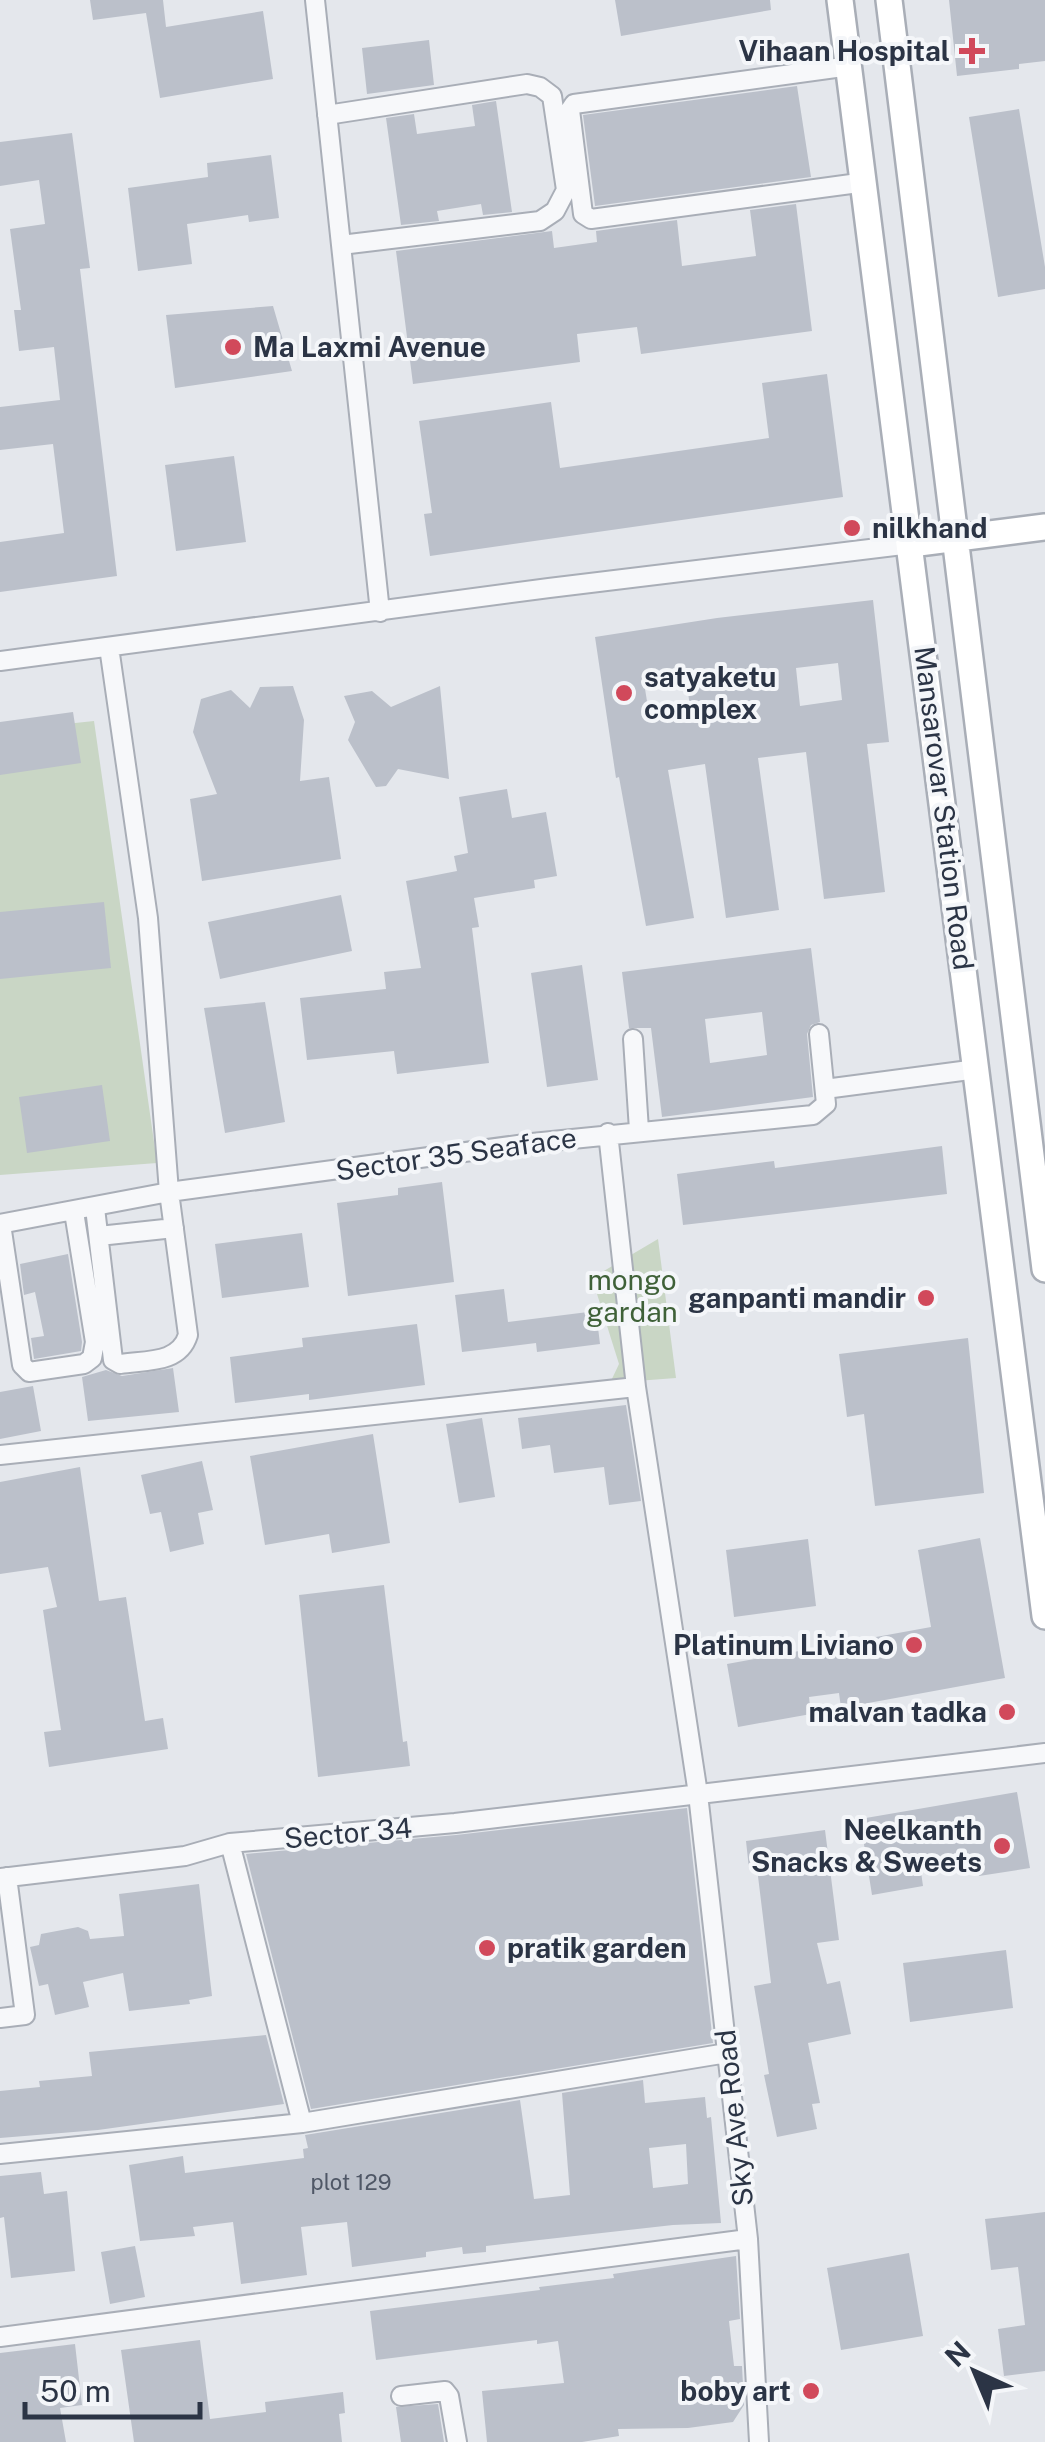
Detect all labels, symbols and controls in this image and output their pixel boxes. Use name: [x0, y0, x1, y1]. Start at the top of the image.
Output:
place label: Vihaan Hospital: [739, 34, 950, 67]
marker: Vihaan Hospital: [959, 38, 985, 64]
place label: Ma Laxmi Avenue: [253, 330, 486, 363]
marker: Ma Laxmi Avenue: [222, 336, 244, 358]
place label: nilkhand: [872, 511, 987, 544]
marker: nilkhand: [841, 517, 863, 539]
street label: Mansarovar Station Road: [908, 644, 981, 972]
place label: satyaketu complex: [644, 660, 776, 725]
marker: satyaketu complex: [613, 682, 635, 704]
street label: Sector 35 Seaface: [333, 1120, 578, 1187]
park label: mongo gardan: [586, 1263, 678, 1328]
place label: ganpanti mandir: [688, 1281, 906, 1314]
marker: ganpanti mandir: [915, 1287, 937, 1309]
place label: Platinum Liviano: [673, 1628, 894, 1661]
marker: Platinum Liviano: [903, 1634, 925, 1656]
place label: malvan tadka: [809, 1695, 987, 1728]
marker: malvan tadka: [996, 1701, 1018, 1723]
street label: Sector 34: [283, 1810, 413, 1855]
place label: Neelkanth Snacks & Sweets: [751, 1813, 982, 1878]
marker: Neelkanth Snacks & Sweets: [991, 1835, 1013, 1857]
place label: pratik garden: [507, 1931, 687, 1964]
marker: pratik garden: [476, 1937, 498, 1959]
street label: Sky Ave Road: [708, 2028, 759, 2208]
house number: plot 129: [311, 2169, 391, 2195]
north arrow: [925, 2322, 1025, 2422]
text: N: [938, 2334, 977, 2373]
scale bar: [25, 2357, 200, 2419]
text: 50 m: [40, 2373, 111, 2409]
place label: boby art: [680, 2374, 791, 2407]
marker: boby art: [800, 2380, 822, 2402]

